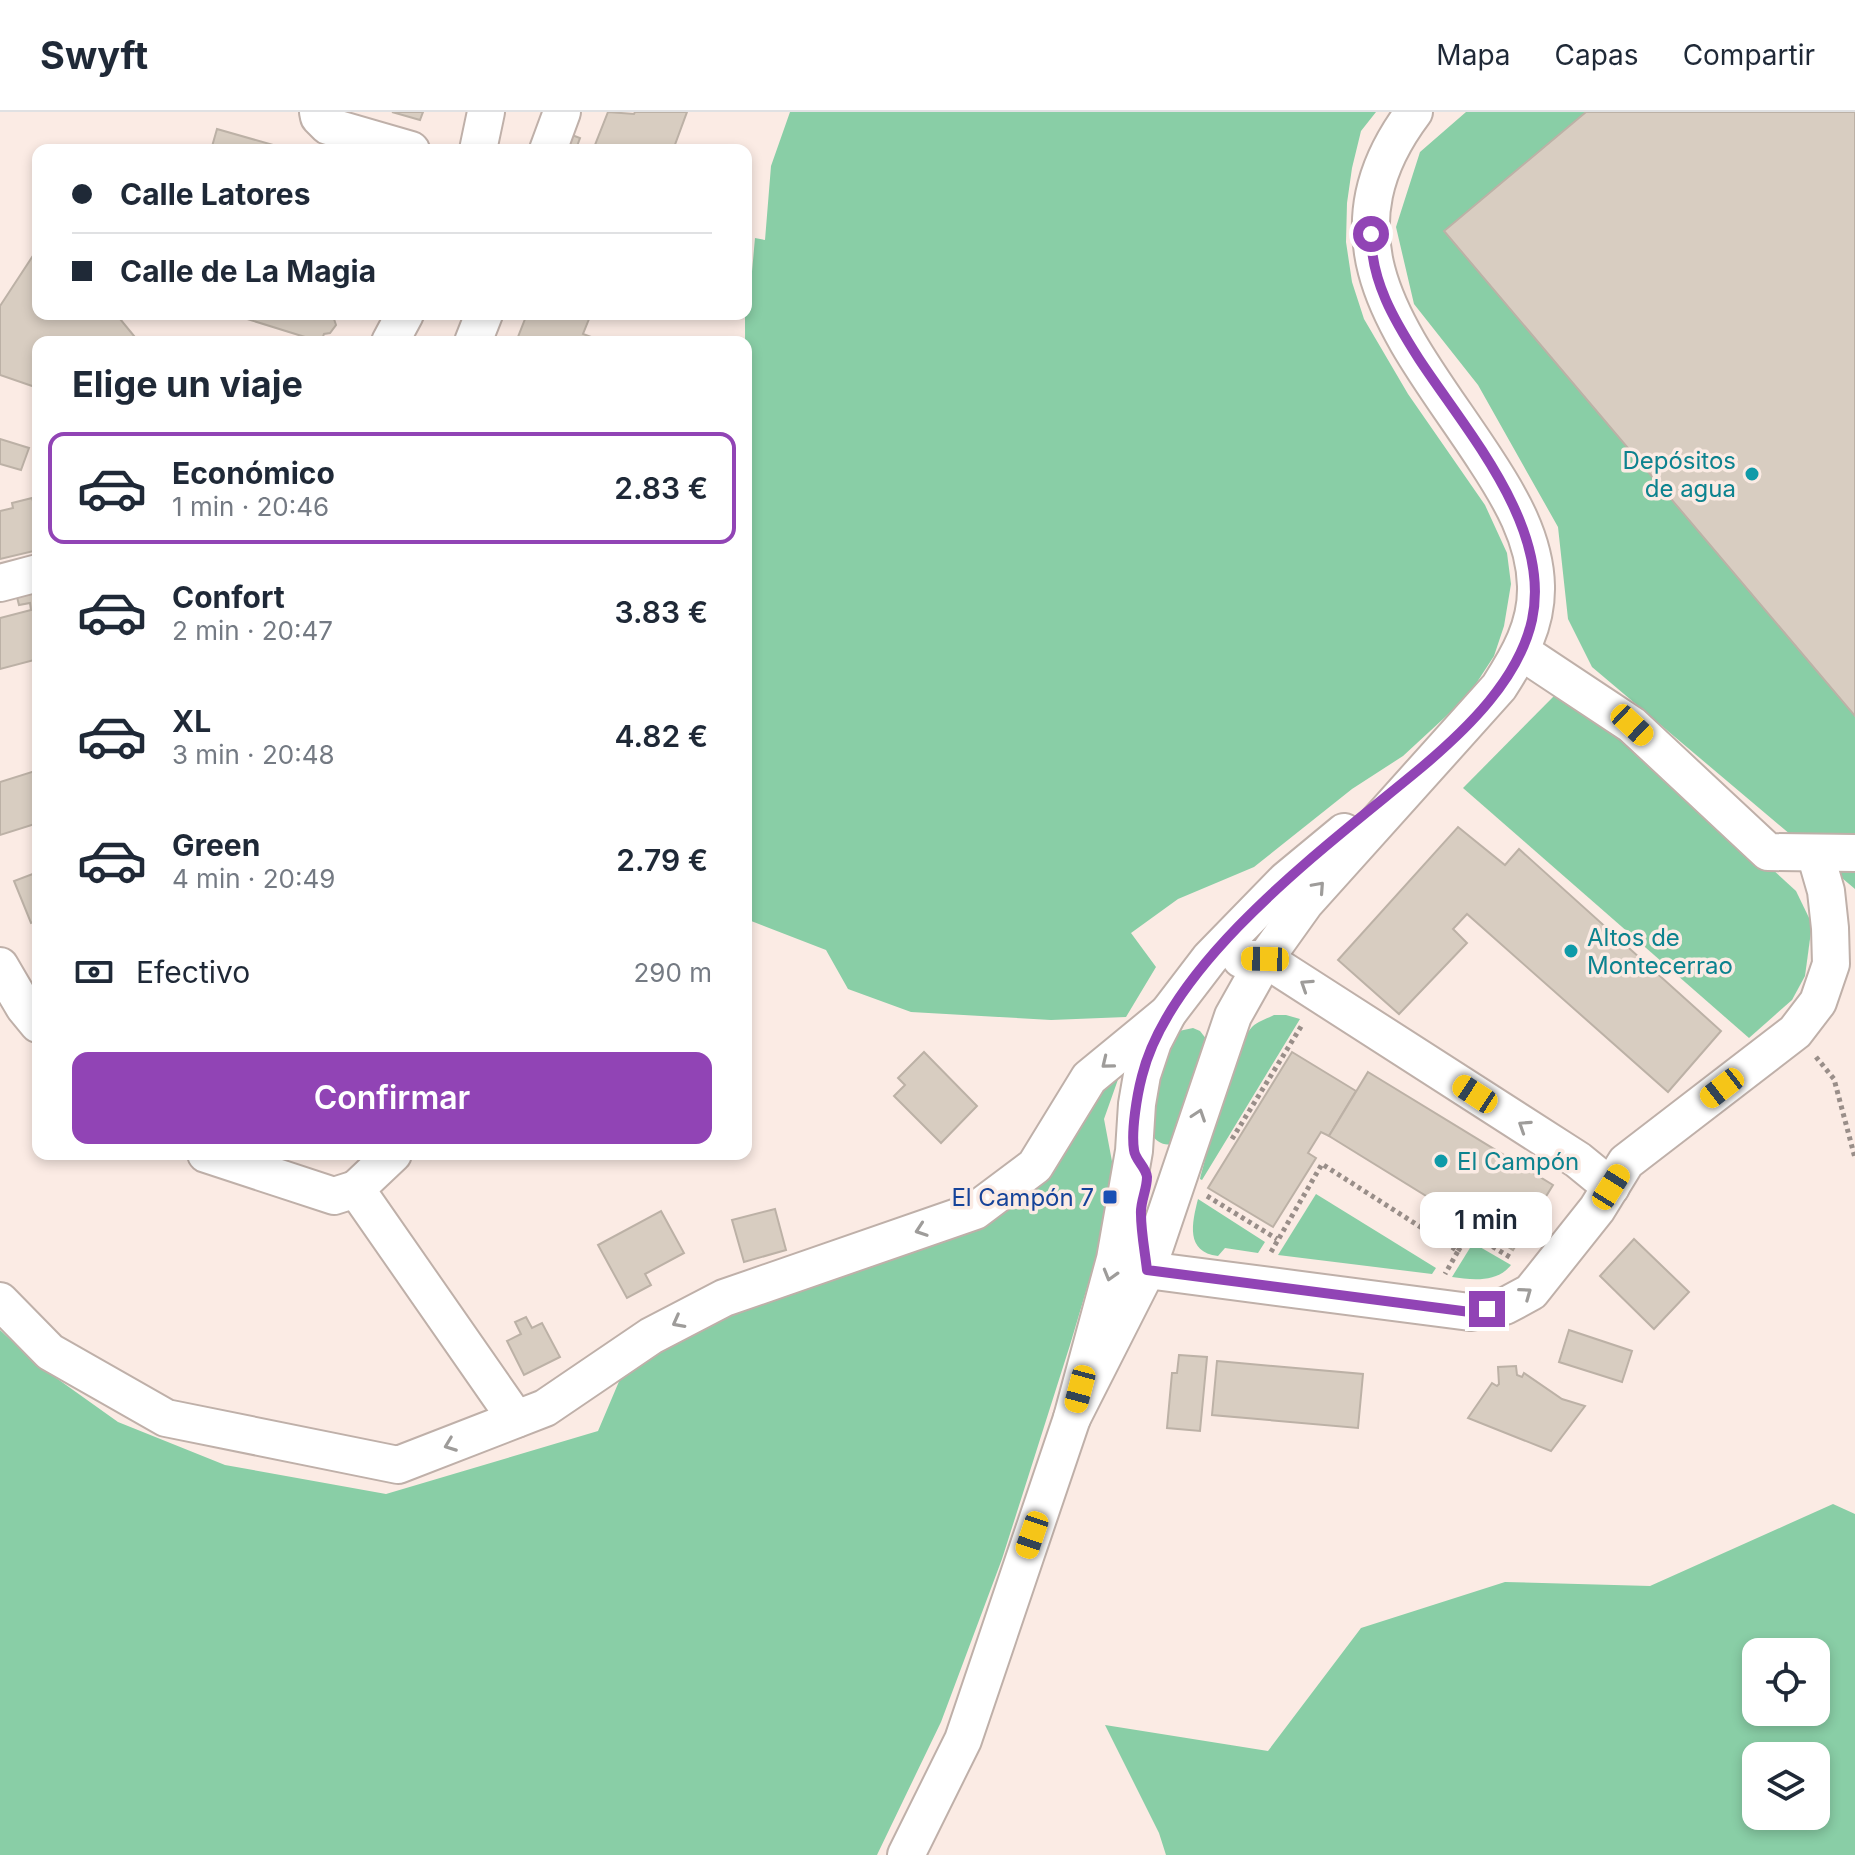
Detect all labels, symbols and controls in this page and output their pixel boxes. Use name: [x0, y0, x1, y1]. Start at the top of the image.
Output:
text: Swyft: [40, 32, 148, 78]
text: Mapa: [1436, 38, 1511, 72]
text: Capas: [1555, 38, 1639, 72]
text: Compartir: [1683, 38, 1815, 72]
text: Calle Latores: [120, 176, 310, 212]
route start: [1353, 216, 1389, 252]
text: Calle de La Magia: [120, 253, 376, 289]
text: Elige un viaje: [72, 362, 303, 406]
place label: Depósitos de agua: [1622, 446, 1736, 503]
icon: car: [76, 452, 148, 524]
text: Económico: [172, 455, 335, 491]
marker: Depósitos de agua: [1743, 465, 1761, 483]
text: 2.83 €: [614, 470, 708, 506]
text: 1 min · 20:46: [172, 491, 329, 522]
icon: car: [76, 576, 148, 648]
text: Confort: [172, 579, 285, 615]
text: 3.83 €: [615, 594, 708, 630]
text: 2 min · 20:47: [172, 615, 333, 646]
icon: car: [76, 700, 148, 772]
car: [1606, 700, 1658, 750]
text: XL: [172, 703, 211, 739]
text: 4.82 €: [614, 718, 708, 754]
text: 3 min · 20:48: [172, 739, 335, 770]
icon: car: [76, 824, 148, 896]
text: Green: [172, 827, 260, 863]
text: 2.79 €: [616, 842, 708, 878]
text: 4 min · 20:49: [172, 863, 335, 894]
one-way arrow: [1310, 882, 1324, 897]
place label: Altos de Montecerrao: [1587, 923, 1733, 980]
marker: Altos de Montecerrao: [1562, 942, 1580, 960]
car: [1241, 947, 1289, 971]
icon: cash: [72, 950, 116, 994]
text: Efectivo: [136, 954, 250, 990]
text: 290 m: [634, 957, 712, 988]
one-way arrow: [1300, 980, 1314, 995]
button: Confirmar: [72, 1052, 712, 1144]
one-way arrow: [1102, 1053, 1117, 1067]
car: [1696, 1064, 1748, 1112]
car: [1448, 1071, 1502, 1117]
one-way arrow: [1190, 1109, 1206, 1123]
one-way arrow: [1519, 1120, 1533, 1135]
place label: El Campón: [1457, 1147, 1579, 1176]
marker: El Campón: [1432, 1152, 1450, 1170]
car: [1588, 1160, 1634, 1214]
place label: El Campón 7: [951, 1183, 1094, 1212]
marker: El Campón 7: [1101, 1188, 1119, 1206]
callout: 1 min: [1421, 1193, 1553, 1249]
text: 1 min: [1454, 1204, 1518, 1235]
one-way arrow: [914, 1221, 928, 1237]
one-way arrow: [1103, 1267, 1119, 1281]
one-way arrow: [1517, 1288, 1531, 1303]
route end: [1469, 1291, 1505, 1327]
one-way arrow: [671, 1312, 686, 1327]
car: [1062, 1363, 1098, 1415]
one-way arrow: [444, 1435, 458, 1451]
car: [1013, 1508, 1051, 1562]
map controls: [1742, 1638, 1830, 1830]
button: locate: [1742, 1638, 1830, 1726]
button: layers: [1742, 1742, 1830, 1830]

